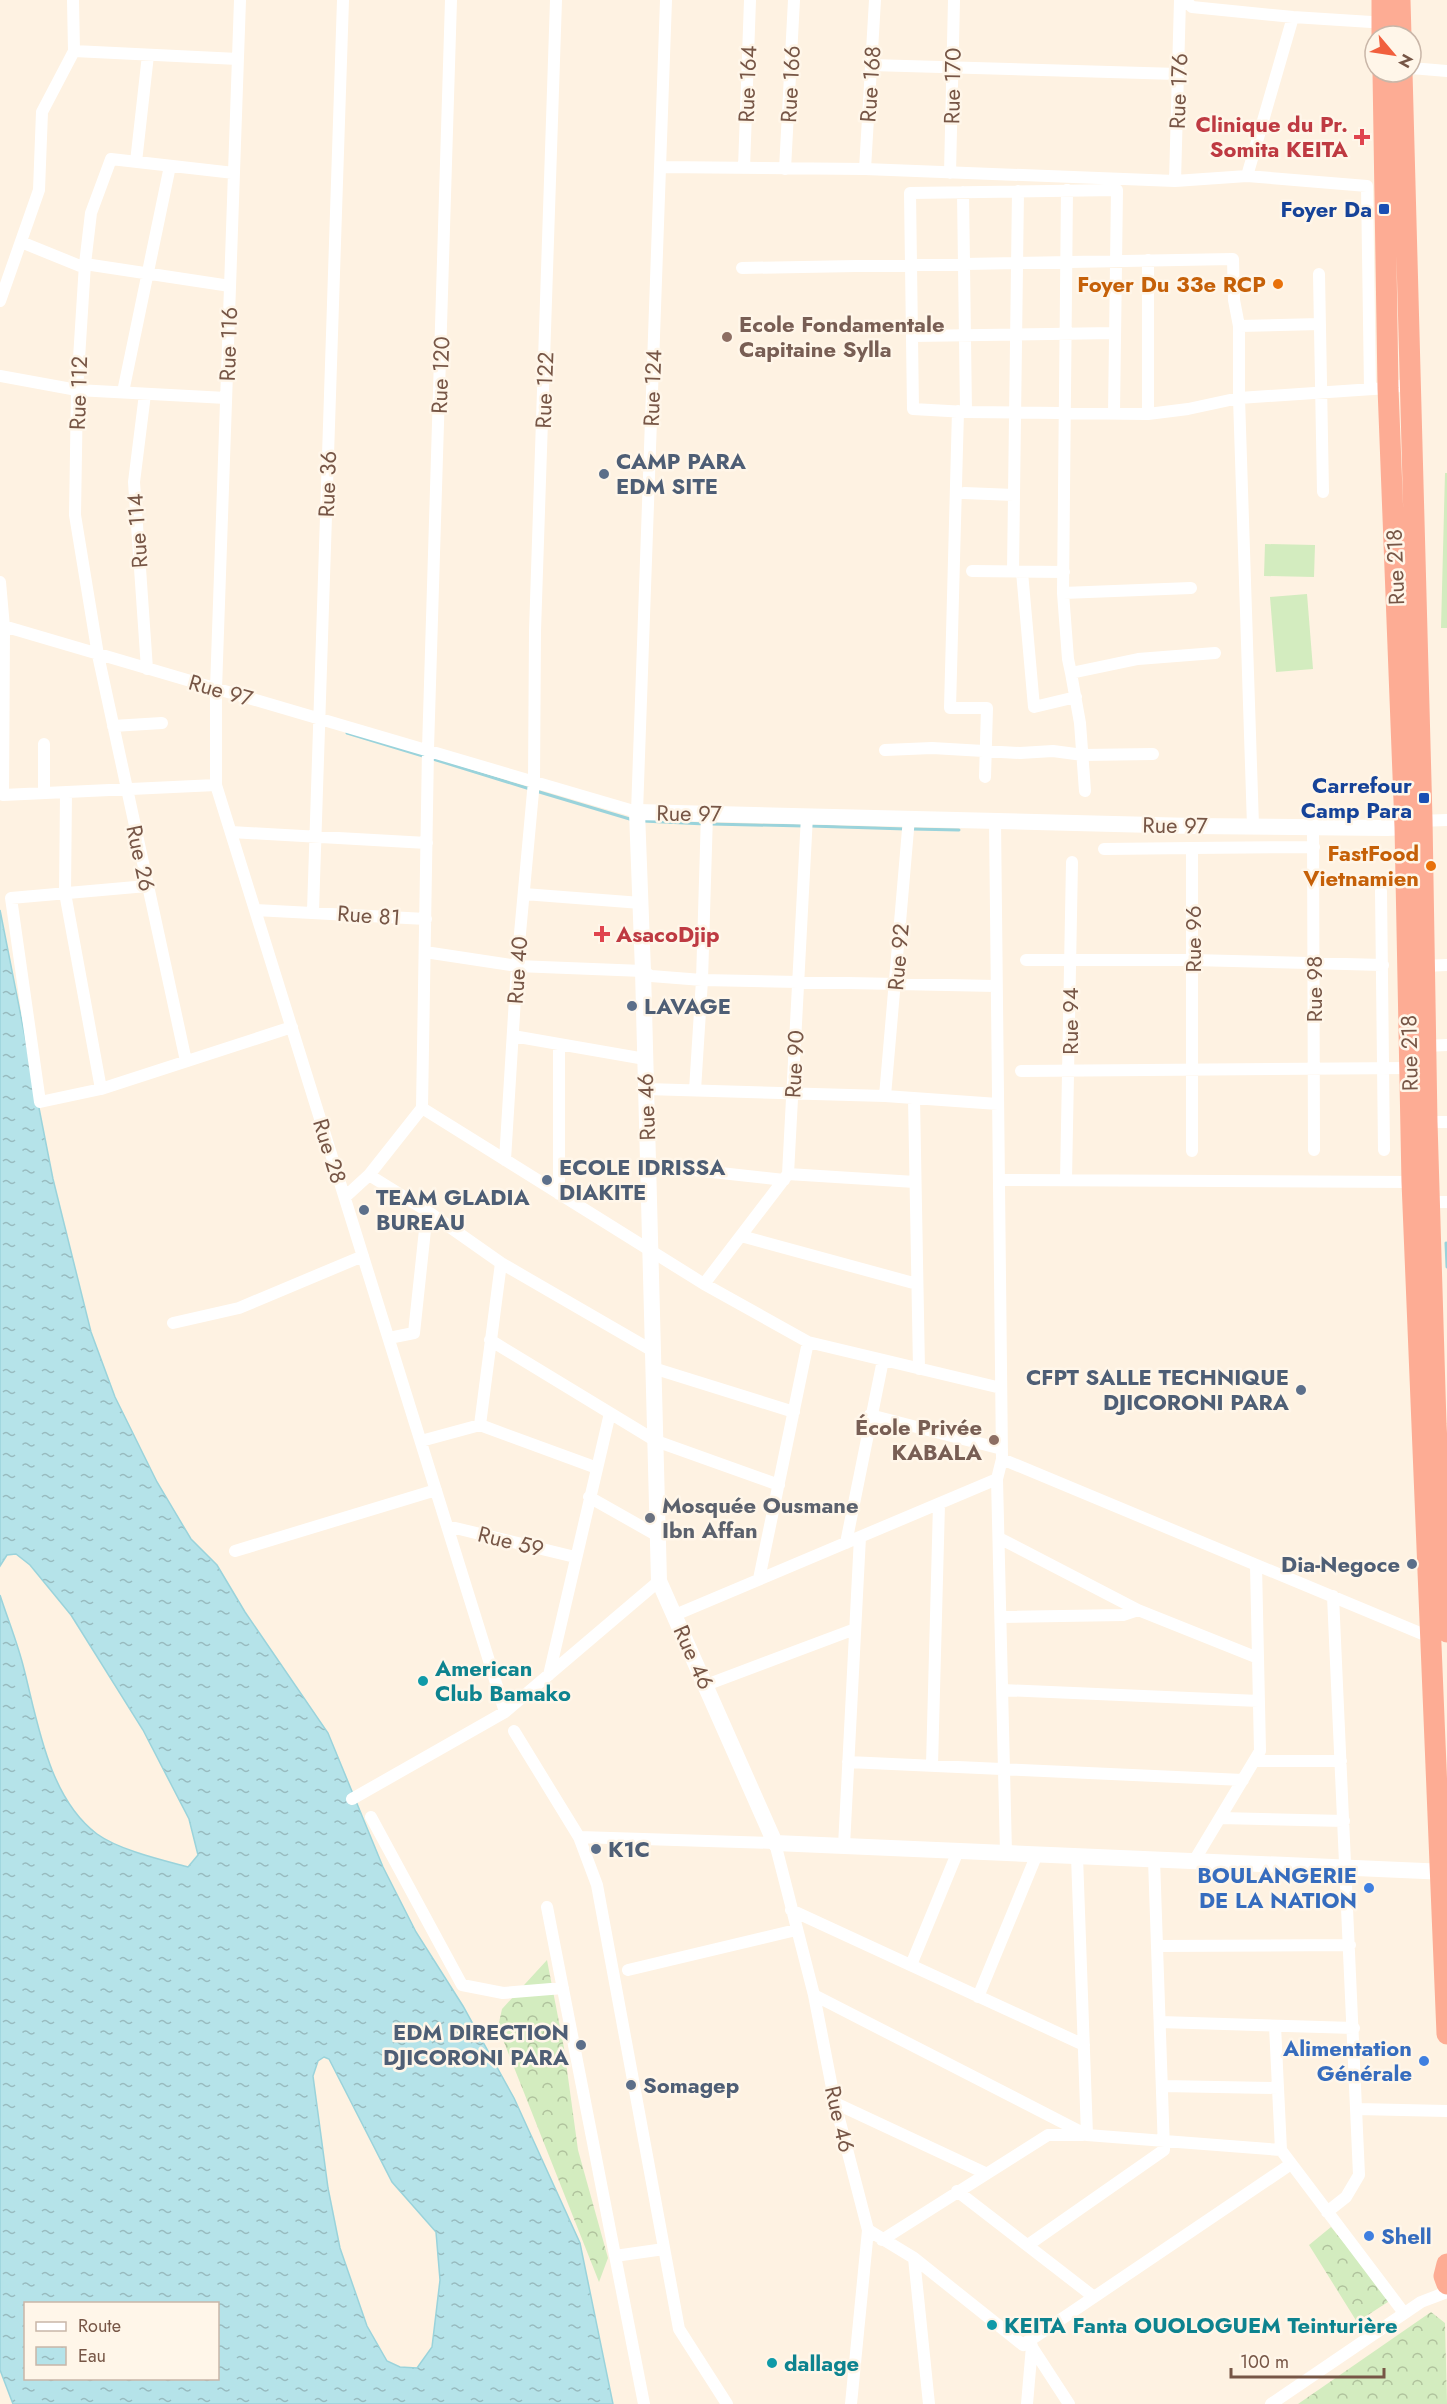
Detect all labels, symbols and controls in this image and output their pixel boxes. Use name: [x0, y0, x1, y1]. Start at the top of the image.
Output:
north arrow: [1363, 24, 1423, 84]
street label: Rue 164: [730, 45, 764, 123]
street label: Rue 166: [772, 45, 808, 123]
street label: Rue 168: [851, 45, 889, 123]
street label: Rue 170: [935, 48, 969, 124]
text: N: [1393, 50, 1419, 72]
street label: Rue 176: [1161, 52, 1195, 130]
place label: Clinique du Pr. Somita KEITA: [1196, 108, 1349, 165]
marker: Clinique du Pr. Somita KEITA: [1353, 128, 1371, 146]
place label: Foyer Da: [1280, 193, 1372, 225]
marker: Foyer Da: [1377, 202, 1391, 216]
place label: Foyer Du 33e RCP: [1077, 268, 1266, 300]
marker: Foyer Du 33e RCP: [1271, 277, 1285, 291]
street label: Rue 116: [211, 306, 245, 382]
place label: Ecole Fondamentale Capitaine Sylla: [739, 308, 945, 365]
marker: Ecole Fondamentale Capitaine Sylla: [720, 330, 734, 344]
street label: Rue 120: [423, 336, 457, 414]
street label: Rue 124: [635, 349, 669, 427]
street label: Rue 122: [527, 351, 561, 429]
street label: Rue 112: [61, 355, 95, 431]
place label: CAMP PARA EDM SITE: [616, 445, 747, 502]
street label: Rue 36: [310, 450, 344, 518]
marker: CAMP PARA EDM SITE: [597, 467, 611, 481]
street label: Rue 114: [118, 493, 156, 569]
street label: Rue 218: [1378, 528, 1412, 606]
street label: Rue 97: [185, 666, 257, 715]
place label: Carrefour Camp Para: [1301, 769, 1412, 826]
marker: Carrefour Camp Para: [1417, 791, 1431, 805]
street label: Rue 97: [656, 796, 722, 830]
street label: Rue 97: [1142, 808, 1208, 842]
street label: Rue 26: [118, 822, 164, 894]
place label: FastFood Vietnamien: [1302, 837, 1419, 894]
marker: FastFood Vietnamien: [1424, 859, 1438, 873]
street label: Rue 81: [336, 897, 402, 933]
street label: Rue 96: [1177, 905, 1209, 973]
place label: AsacoDjip: [615, 918, 720, 950]
street label: Rue 92: [879, 922, 917, 992]
marker: AsacoDjip: [593, 925, 611, 943]
street label: Rue 40: [499, 935, 535, 1005]
street label: Rue 98: [1298, 956, 1330, 1022]
street label: Rue 94: [1054, 987, 1086, 1055]
place label: LAVAGE: [644, 990, 731, 1022]
marker: LAVAGE: [625, 999, 639, 1013]
street label: Rue 218: [1392, 1015, 1426, 1091]
street label: Rue 90: [776, 1029, 812, 1099]
street label: Rue 46: [629, 1073, 663, 1141]
street label: Rue 28: [305, 1115, 355, 1187]
place label: ECOLE IDRISSA DIAKITE: [559, 1151, 726, 1208]
marker: ECOLE IDRISSA DIAKITE: [540, 1173, 554, 1187]
place label: TEAM GLADIA BUREAU: [376, 1181, 531, 1238]
marker: TEAM GLADIA BUREAU: [357, 1203, 371, 1217]
place label: CFPT SALLE TECHNIQUE DJICORONI PARA: [1026, 1361, 1290, 1418]
marker: CFPT SALLE TECHNIQUE DJICORONI PARA: [1294, 1383, 1308, 1397]
place label: École Privée KABALA: [855, 1411, 983, 1468]
marker: École Privée KABALA: [987, 1433, 1001, 1447]
place label: Mosquée Ousmane Ibn Affan: [662, 1489, 859, 1546]
marker: Mosquée Ousmane Ibn Affan: [643, 1511, 657, 1525]
street label: Rue 59: [475, 1517, 547, 1565]
place label: Dia-Negoce: [1281, 1548, 1400, 1580]
marker: Dia-Negoce: [1405, 1557, 1419, 1571]
street label: Rue 46: [666, 1620, 722, 1694]
place label: American Club Bamako: [434, 1652, 571, 1709]
marker: American Club Bamako: [416, 1674, 430, 1688]
place label: K1C: [608, 1833, 650, 1865]
marker: K1C: [589, 1842, 603, 1856]
place label: BOULANGERIE DE LA NATION: [1197, 1859, 1357, 1916]
marker: BOULANGERIE DE LA NATION: [1362, 1881, 1376, 1895]
place label: EDM DIRECTION DJICORONI PARA: [383, 2016, 570, 2073]
place label: Alimentation Générale: [1282, 2032, 1412, 2089]
marker: EDM DIRECTION DJICORONI PARA: [574, 2038, 588, 2052]
marker: Alimentation Générale: [1417, 2054, 1431, 2068]
place label: Somagep: [643, 2069, 739, 2101]
marker: Somagep: [624, 2078, 638, 2092]
street label: Rue 46: [817, 2083, 863, 2155]
place label: Shell: [1381, 2220, 1432, 2252]
marker: Shell: [1362, 2229, 1376, 2243]
legend: [24, 2302, 219, 2380]
place label: KEITA Fanta OUOLOGUEM Teinturière: [1004, 2309, 1398, 2341]
text: Route: [78, 2313, 121, 2339]
marker: KEITA Fanta OUOLOGUEM Teinturière: [985, 2318, 999, 2332]
scale bar: [1231, 2341, 1384, 2379]
text: Eau: [78, 2343, 106, 2369]
place label: dallage: [784, 2347, 859, 2379]
text: 100 m: [1240, 2349, 1289, 2375]
marker: dallage: [765, 2356, 779, 2370]

